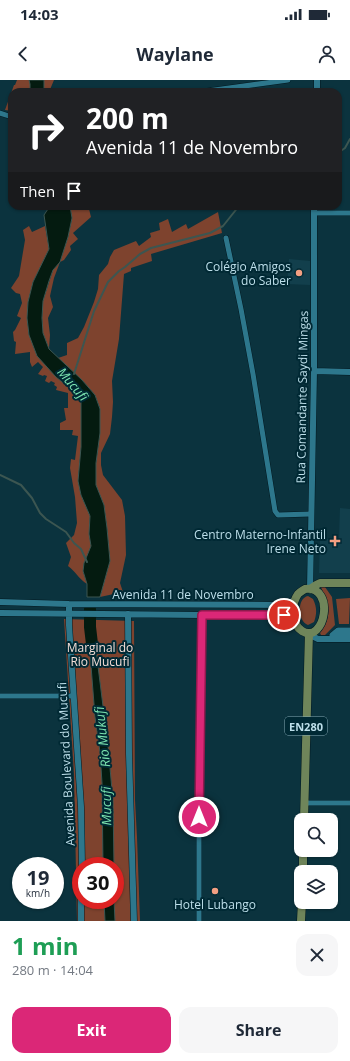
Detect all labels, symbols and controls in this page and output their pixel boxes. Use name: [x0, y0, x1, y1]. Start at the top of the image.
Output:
text: 14:03: [20, 4, 59, 24]
text: Waylane: [136, 42, 214, 66]
icon: back: [12, 43, 34, 65]
icon: person: [316, 43, 338, 65]
text: 200 m: [86, 99, 169, 137]
icon: right: [20, 104, 72, 156]
text: Avenida 11 de Novembro: [86, 135, 298, 159]
icon: arrive: [63, 180, 85, 202]
text: Then: [20, 181, 55, 201]
place label: Colégio Amigos do Saber: [205, 258, 291, 289]
marker: Colégio Amigos do Saber: [294, 268, 304, 278]
street label: Rua Comandante Saydi Mingas: [292, 310, 312, 484]
water label: Mucufi: [53, 363, 93, 405]
place label: Centro Materno-Infantil Irene Neto: [194, 526, 326, 557]
marker: Centro Materno-Infantil Irene Neto: [329, 535, 341, 547]
street label: Avenida 11 de Novembro: [112, 586, 254, 603]
pin: [267, 598, 301, 632]
icon: arrive: [273, 604, 295, 626]
park label: Marginal do Rio Mucufi: [67, 639, 133, 670]
street label: Avenida Boulevard do Mucufi: [53, 682, 79, 846]
water label: Rio Mukufi: [90, 705, 114, 768]
road number: EN280: [285, 717, 327, 735]
water label: Mucufi: [97, 786, 115, 826]
position arrow: [178, 796, 220, 838]
map controls: [294, 813, 338, 909]
button: search: [294, 813, 338, 857]
speed limit sign: 30: [72, 857, 124, 909]
text: 19: [27, 864, 49, 891]
button: layers: [294, 865, 338, 909]
text: km/h: [26, 886, 50, 900]
marker: Hotel Lubango: [210, 886, 220, 896]
place label: Hotel Lubango: [174, 896, 256, 913]
text: 1 min: [12, 929, 79, 962]
button: close: [296, 934, 338, 976]
text: 280 m · 14:04: [12, 961, 93, 979]
button: Exit: [12, 1007, 171, 1053]
button: Share: [179, 1007, 338, 1053]

